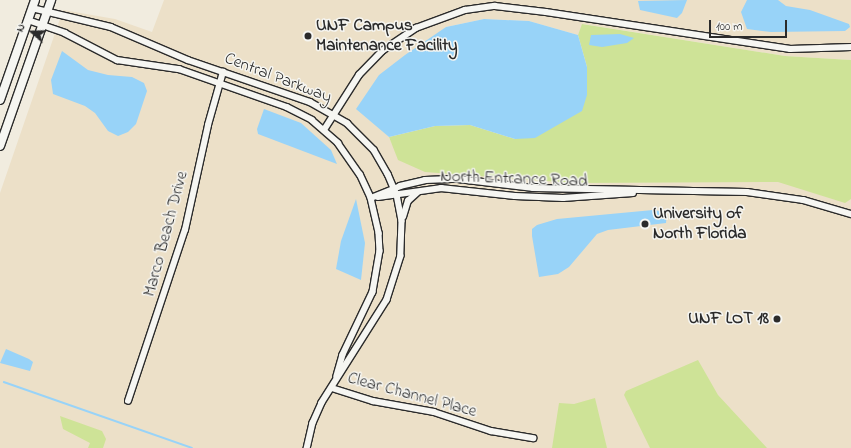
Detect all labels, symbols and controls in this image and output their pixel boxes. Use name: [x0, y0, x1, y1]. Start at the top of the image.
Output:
north arrow: [12, 12, 52, 52]
scale bar: [711, 12, 789, 38]
place label: UNF Campus Maintenance Facility: [316, 16, 458, 56]
text: 100 m: [716, 18, 743, 36]
text: N: [12, 22, 30, 34]
marker: UNF Campus Maintenance Facility: [303, 31, 313, 41]
street label: Central Parkway: [222, 48, 334, 108]
street label: North Entrance Road: [440, 166, 588, 192]
street label: Marco Beach Drive: [139, 169, 193, 299]
place label: University of North Florida: [653, 204, 746, 244]
marker: University of North Florida: [640, 219, 650, 229]
place label: UNF LOT 18: [688, 309, 769, 329]
marker: UNF LOT 18: [772, 314, 782, 324]
street label: Clear Channel Place: [345, 368, 479, 422]

